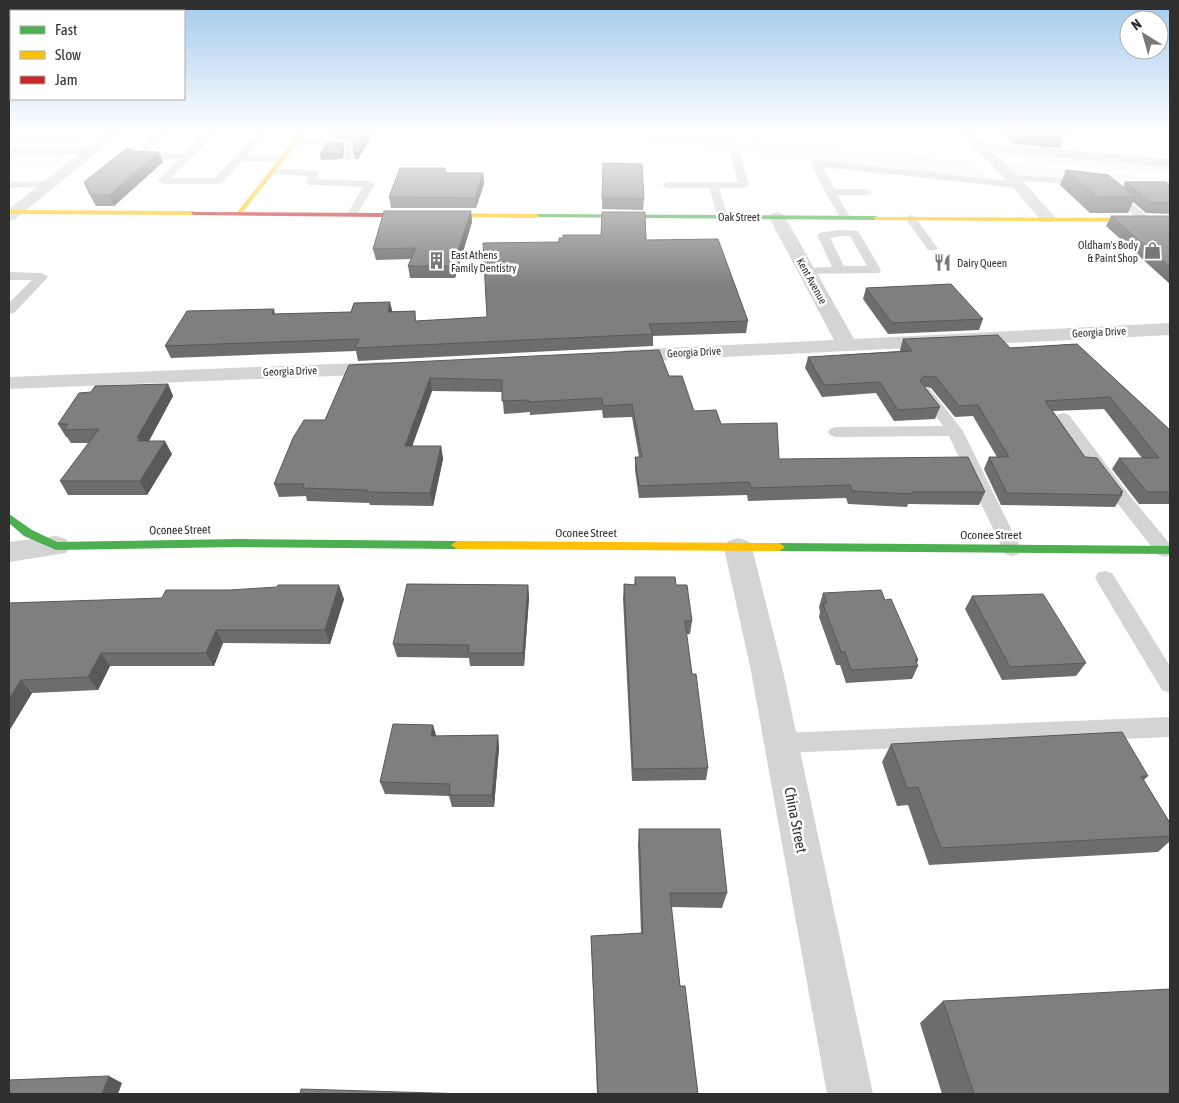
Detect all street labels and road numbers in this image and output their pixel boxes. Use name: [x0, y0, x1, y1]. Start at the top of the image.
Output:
street label: Oak Street: [718, 211, 760, 223]
street label: Kent Avenue: [794, 256, 830, 306]
street label: Georgia Drive: [1072, 325, 1126, 339]
street label: Georgia Drive: [667, 345, 721, 359]
street label: Georgia Drive: [263, 364, 317, 378]
street label: Oconee Street: [149, 522, 212, 538]
street label: Oconee Street: [555, 526, 617, 540]
street label: Oconee Street: [960, 528, 1022, 542]
street label: China Street: [781, 786, 811, 854]

